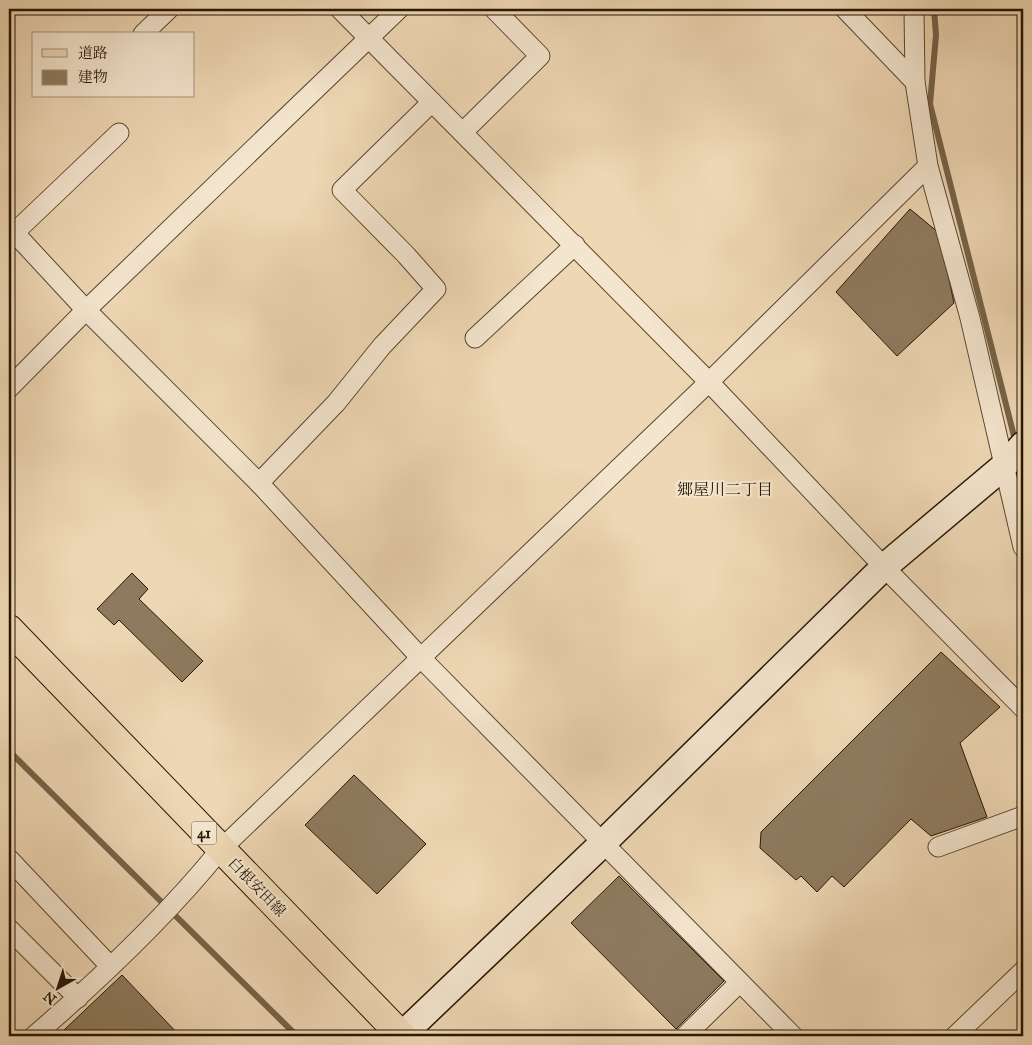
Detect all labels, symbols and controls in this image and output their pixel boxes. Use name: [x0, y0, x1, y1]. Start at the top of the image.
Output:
legend: [32, 32, 195, 98]
text: 道路: [78, 44, 108, 62]
text: 建物: [78, 68, 108, 86]
district label: 郷屋川二丁目: [677, 480, 773, 499]
road number: 41: [192, 821, 216, 844]
street label: 白根安田線: [224, 854, 290, 920]
north arrow: [32, 962, 82, 1012]
text: N: [40, 987, 60, 1008]

